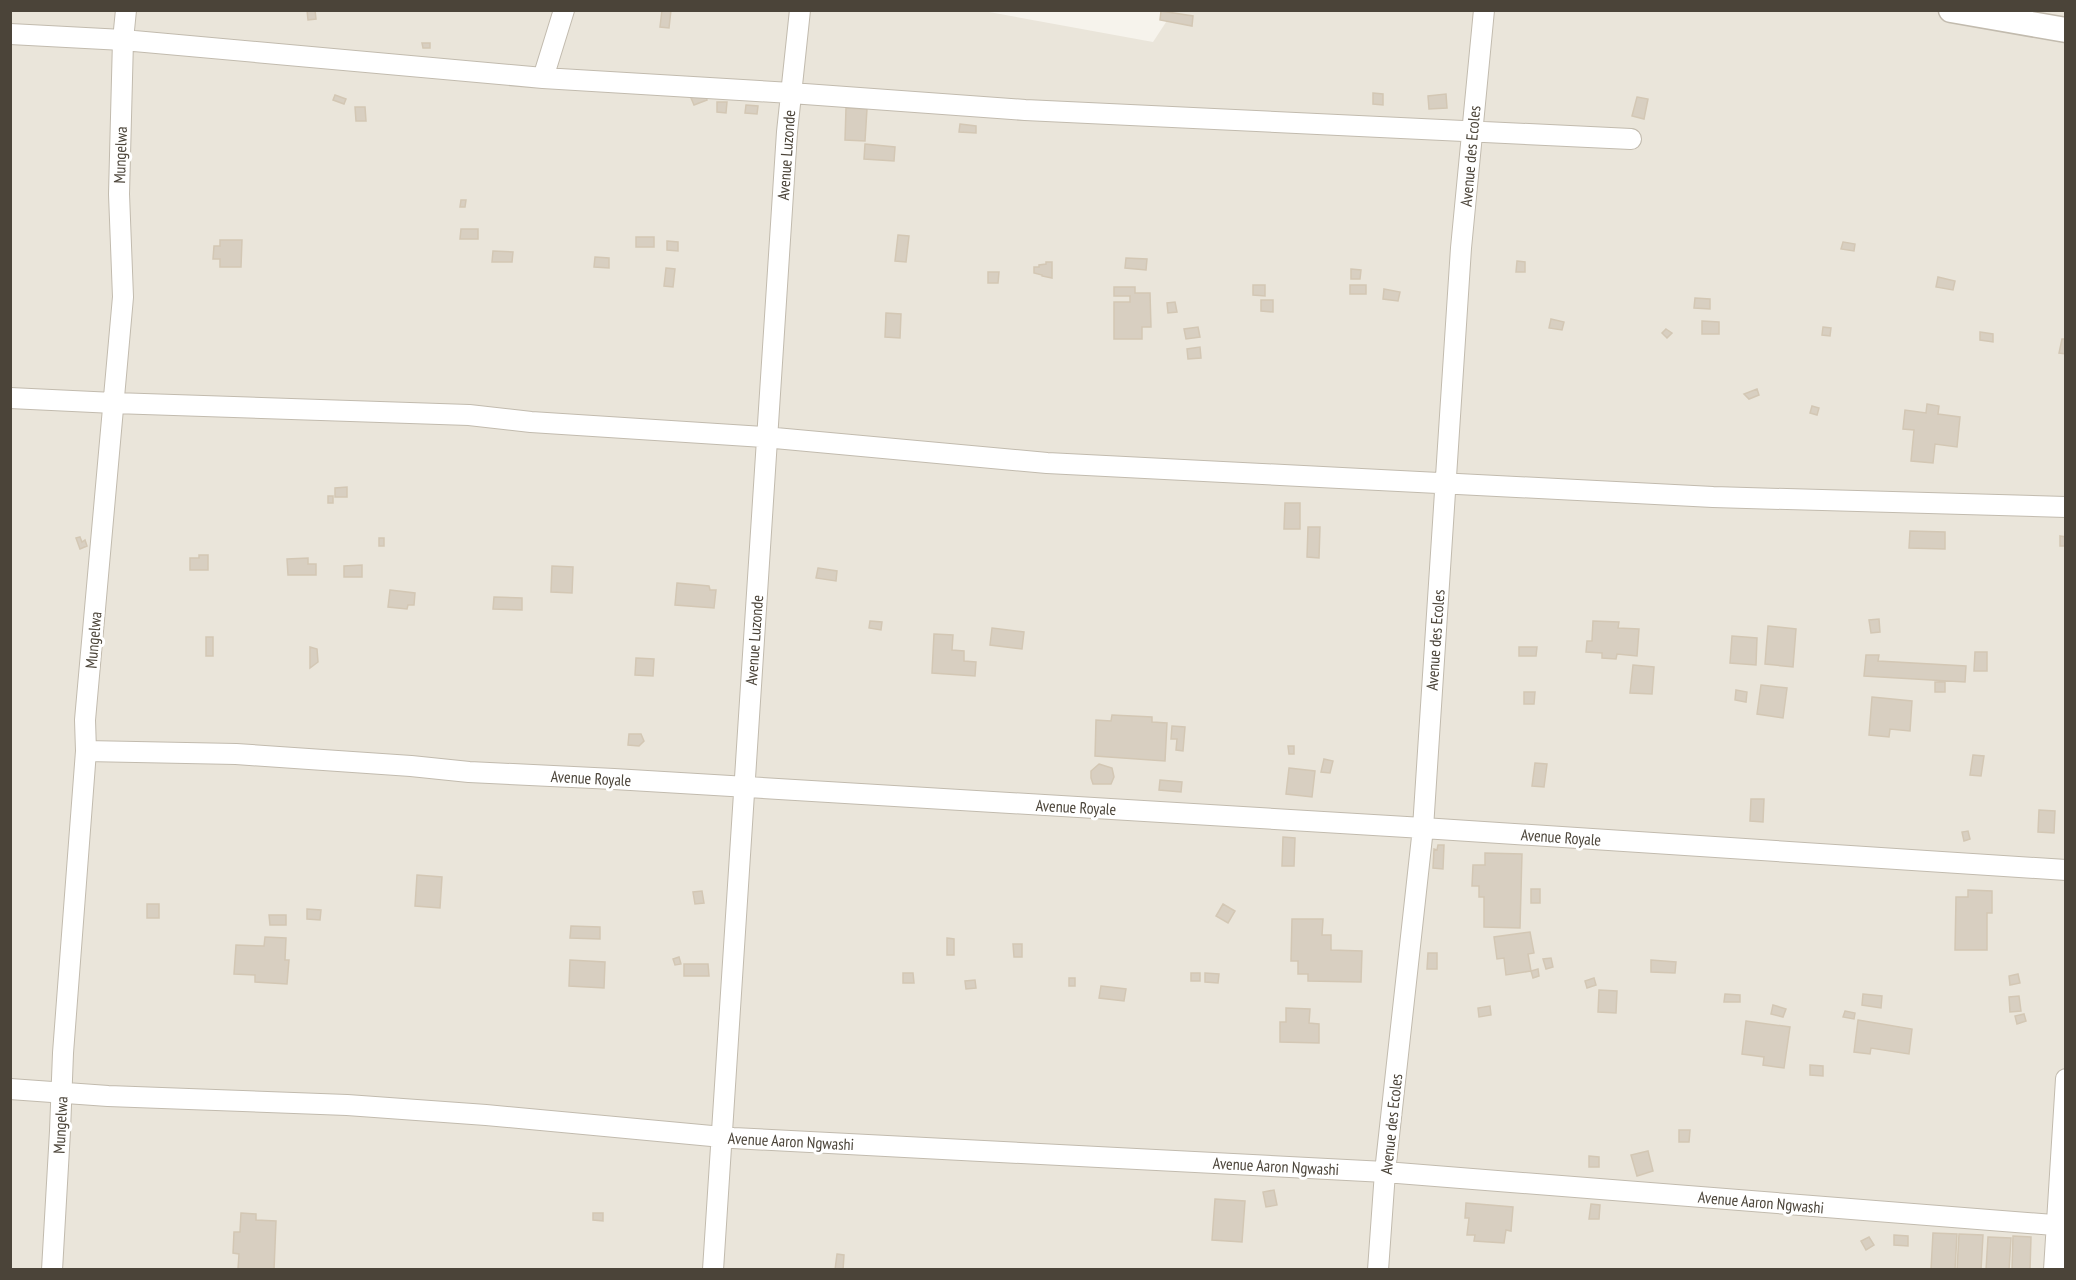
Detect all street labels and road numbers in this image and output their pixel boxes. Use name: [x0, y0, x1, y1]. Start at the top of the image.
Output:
street label: Avenue des Ecoles: [1456, 105, 1484, 207]
street label: Avenue Luzonde: [773, 109, 799, 201]
street label: Mungelwa: [109, 126, 131, 184]
street label: Avenue des Ecoles: [1421, 589, 1449, 691]
street label: Avenue Luzonde: [741, 594, 767, 686]
street label: Mungelwa: [81, 611, 105, 669]
street label: Avenue Royale: [550, 766, 632, 790]
street label: Avenue Royale: [1035, 795, 1117, 819]
street label: Avenue Royale: [1520, 824, 1602, 850]
street label: Avenue des Ecoles: [1376, 1073, 1406, 1175]
street label: Mungelwa: [49, 1096, 71, 1154]
street label: Avenue Aaron Ngwashi: [727, 1128, 855, 1154]
street label: Avenue Aaron Ngwashi: [1212, 1153, 1340, 1179]
street label: Avenue Aaron Ngwashi: [1697, 1187, 1825, 1217]

